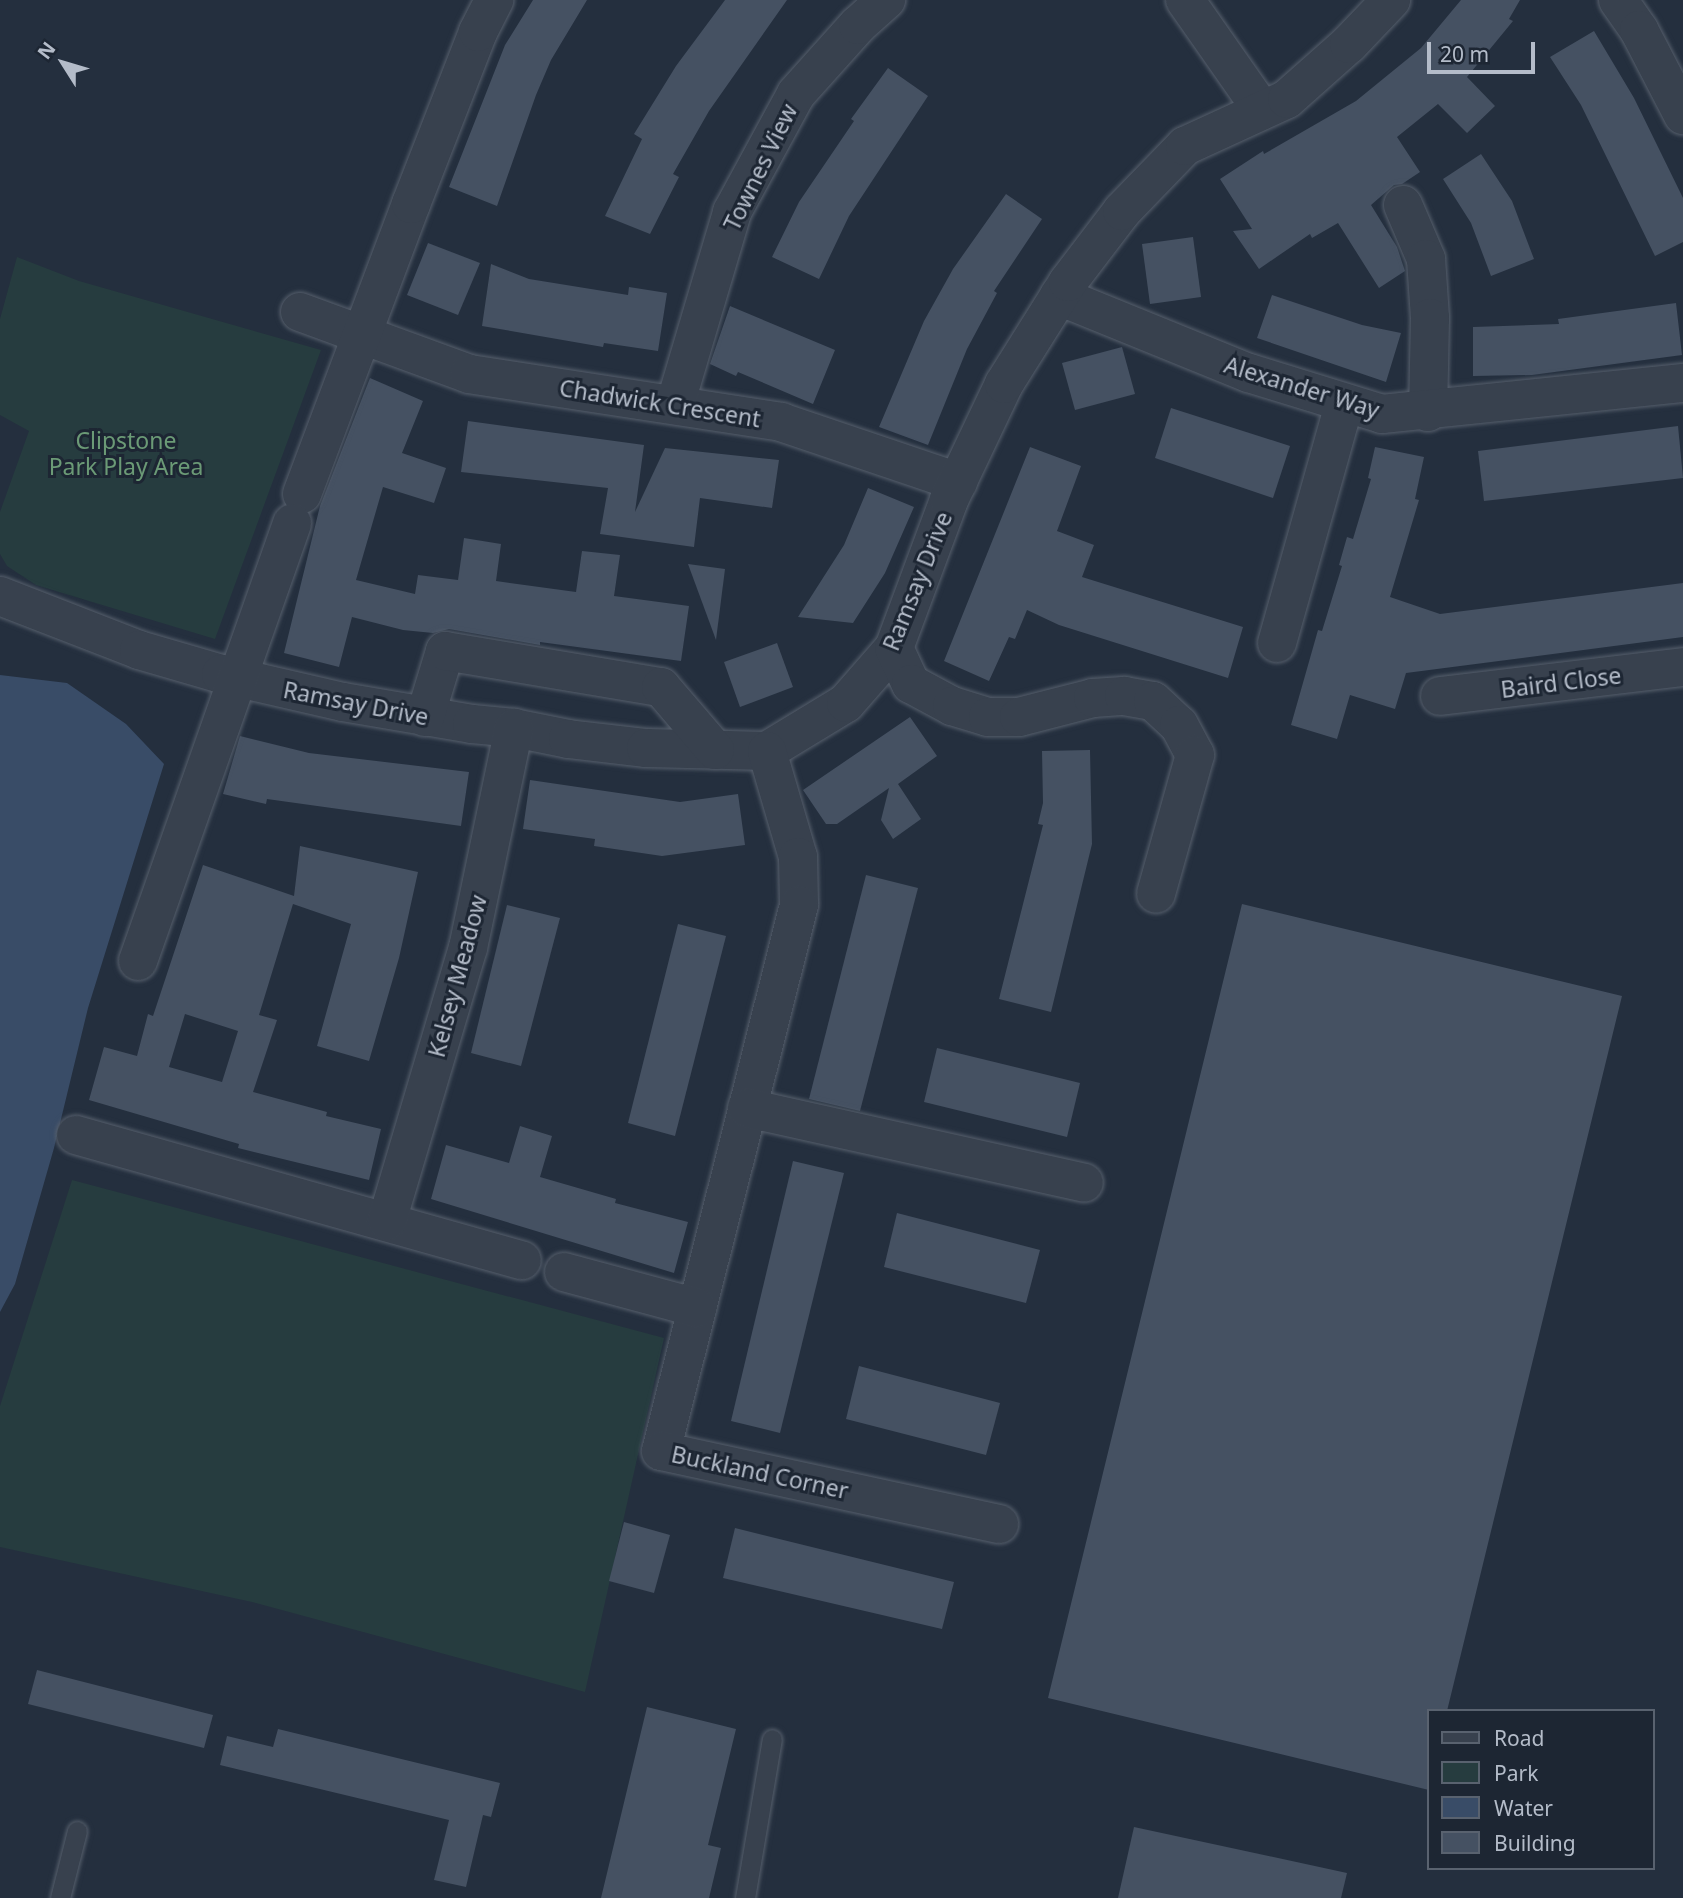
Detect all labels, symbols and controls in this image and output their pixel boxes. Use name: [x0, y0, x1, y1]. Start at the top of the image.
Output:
north arrow: [28, 28, 98, 98]
scale bar: [1431, 28, 1540, 72]
text: N: [31, 36, 61, 64]
text: 20 m: [1440, 40, 1489, 68]
street label: Townes View: [718, 99, 802, 235]
street label: Alexander Way: [1221, 350, 1383, 424]
street label: Chadwick Crescent: [557, 373, 763, 433]
park label: Clipstone Park Play Area: [49, 426, 203, 480]
street label: Ramsay Drive: [877, 508, 957, 654]
street label: Baird Close: [1499, 661, 1623, 703]
street label: Ramsay Drive: [281, 675, 431, 731]
street label: Kelsey Meadow: [422, 892, 492, 1060]
street label: Buckland Corner: [669, 1440, 851, 1504]
legend: [1428, 1709, 1655, 1870]
text: Road: [1494, 1724, 1544, 1752]
text: Park: [1494, 1759, 1538, 1787]
text: Water: [1494, 1794, 1553, 1822]
text: Building: [1494, 1829, 1576, 1857]

